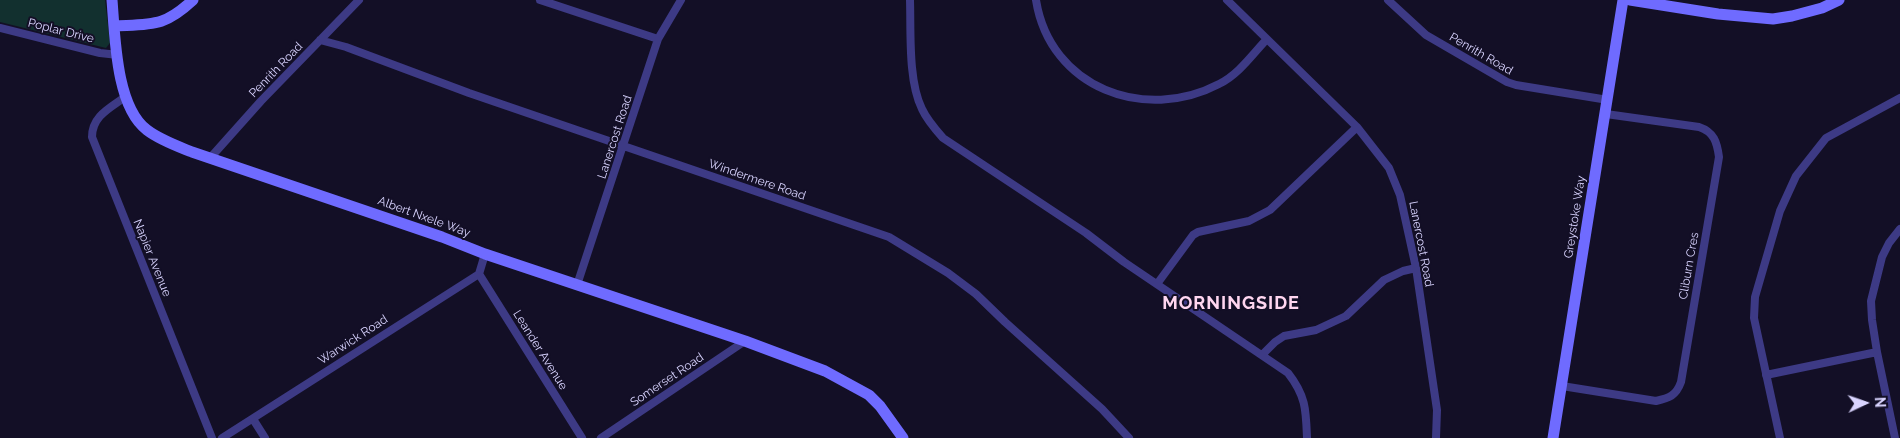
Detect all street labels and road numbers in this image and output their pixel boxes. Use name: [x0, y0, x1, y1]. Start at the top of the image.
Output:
street label: Poplar Drive: [26, 16, 96, 46]
street label: Penrith Road: [1447, 30, 1515, 78]
street label: Penrith Road: [246, 39, 306, 101]
street label: Lanercost Road: [595, 93, 635, 181]
street label: Windermere Road: [706, 157, 808, 203]
street label: Greystoke Way: [1561, 175, 1589, 259]
street label: Albert Nxele Way: [376, 194, 472, 240]
street label: Lanercost Road: [1406, 200, 1436, 288]
street label: Napier Avenue: [130, 217, 174, 299]
street label: Cliburn Cres: [1676, 231, 1702, 301]
street label: Leander Avenue: [510, 307, 570, 393]
street label: Warwick Road: [316, 312, 390, 368]
street label: Somerset Road: [628, 350, 706, 410]

